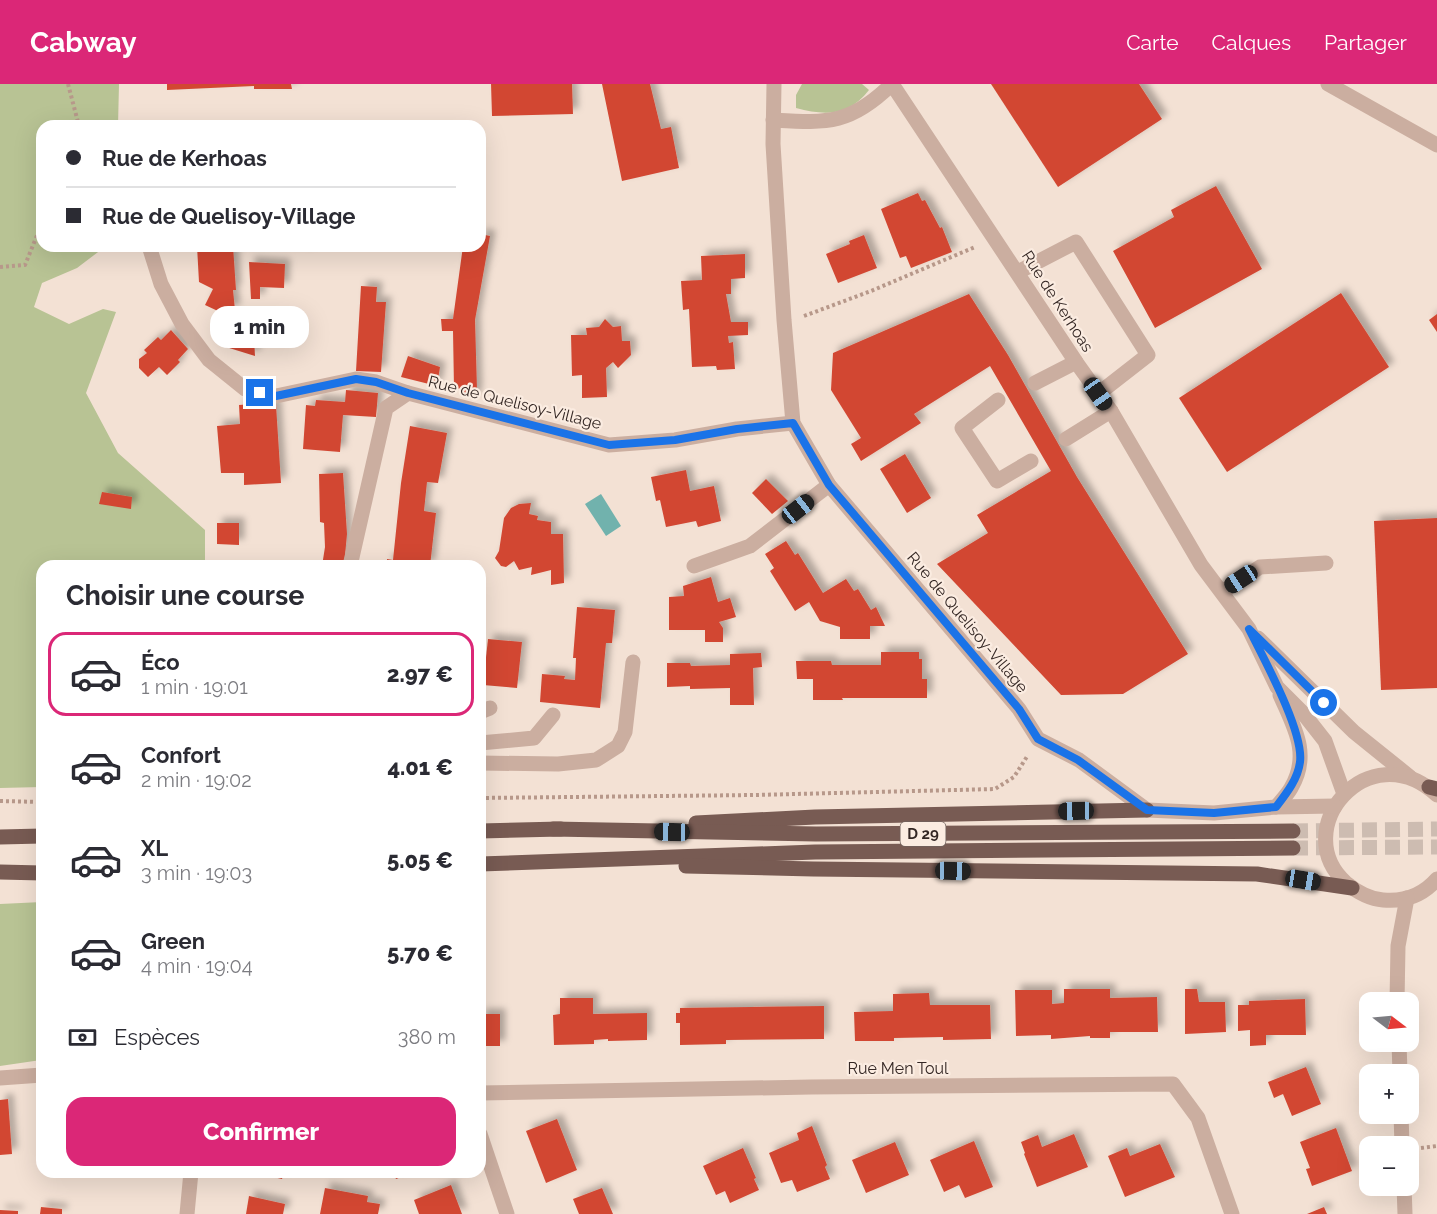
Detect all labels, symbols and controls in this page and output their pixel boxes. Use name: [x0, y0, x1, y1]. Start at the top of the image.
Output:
text: Cabway: [30, 26, 137, 59]
text: Carte: [1126, 30, 1179, 55]
text: Calques: [1212, 30, 1291, 55]
text: Partager: [1324, 30, 1407, 55]
text: Rue de Kerhoas: [102, 145, 267, 171]
text: Rue de Quelisoy-Village: [102, 203, 356, 229]
street label: Rue de Kerhoas: [1018, 247, 1098, 356]
callout: 1 min: [210, 306, 310, 348]
text: 1 min: [234, 315, 285, 339]
street label: Rue de Quelisoy-Village: [426, 372, 604, 433]
car: [1080, 374, 1116, 414]
route end: [246, 379, 273, 406]
car: [778, 491, 818, 527]
street label: Rue de Quelisoy-Village: [903, 548, 1032, 697]
car: [1221, 562, 1261, 596]
text: Choisir une course: [66, 580, 304, 611]
icon: car: [69, 647, 123, 701]
text: Éco: [141, 649, 180, 675]
text: 2.97 €: [387, 661, 453, 687]
text: 1 min · 19:01: [141, 675, 248, 699]
route start: [1310, 689, 1337, 716]
icon: car: [69, 740, 123, 794]
text: Confort: [141, 742, 221, 768]
text: 4.01 €: [387, 754, 453, 780]
text: 2 min · 19:02: [141, 768, 252, 792]
car: [1058, 802, 1094, 820]
road number: D 29: [900, 822, 946, 846]
car: [654, 823, 690, 841]
icon: car: [69, 833, 123, 887]
text: XL: [141, 835, 168, 861]
text: 5.05 €: [387, 847, 453, 873]
text: 3 min · 19:03: [141, 861, 252, 885]
car: [935, 862, 971, 880]
car: [1284, 868, 1322, 892]
icon: car: [69, 926, 123, 980]
text: Green: [141, 928, 205, 954]
text: 5.70 €: [387, 940, 453, 966]
text: 4 min · 19:04: [141, 954, 253, 978]
north arrow: [1359, 992, 1419, 1052]
map controls: [1359, 992, 1419, 1196]
icon: cash: [66, 1021, 99, 1054]
text: Espèces: [114, 1024, 200, 1050]
text: 380 m: [398, 1025, 456, 1049]
street label: Rue Men Toul: [848, 1059, 949, 1078]
button: +: [1359, 1064, 1419, 1124]
button: Confirmer: [66, 1097, 456, 1166]
button: −: [1359, 1136, 1419, 1196]

